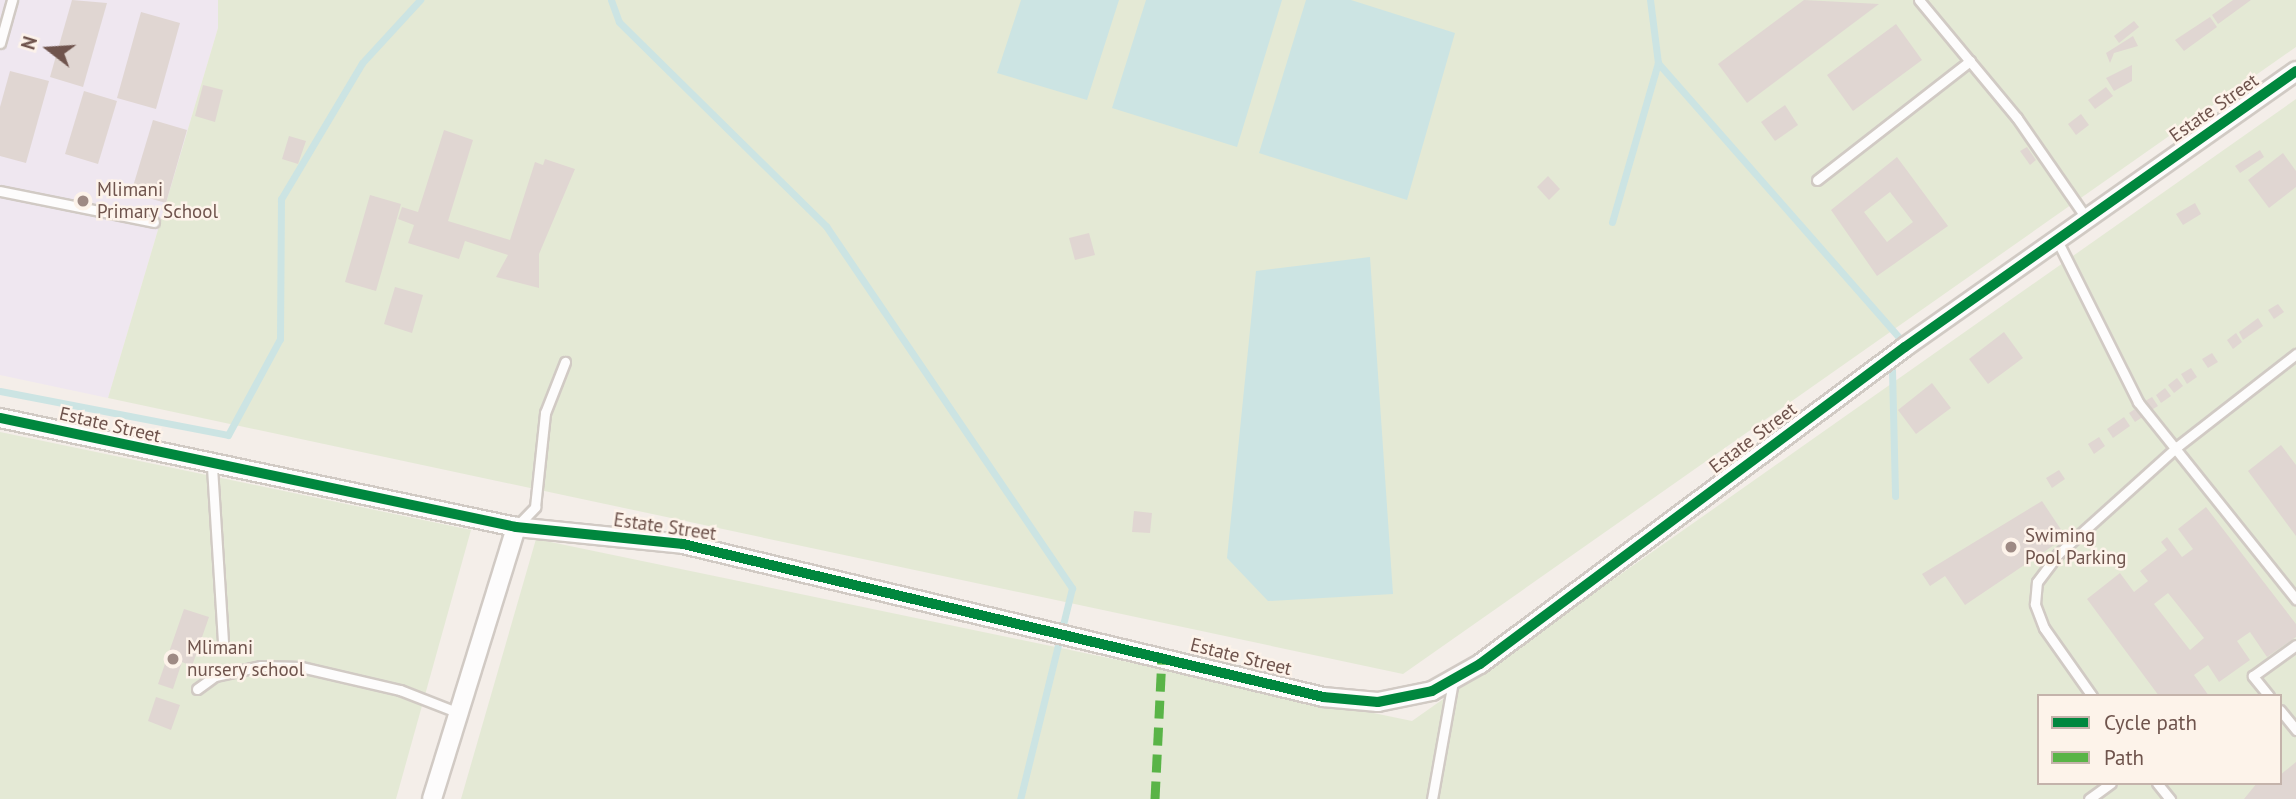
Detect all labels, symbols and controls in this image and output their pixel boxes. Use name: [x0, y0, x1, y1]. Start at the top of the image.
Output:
north arrow: [14, 14, 84, 84]
text: N: [16, 33, 42, 52]
street label: Estate Street: [2165, 69, 2263, 147]
place label: Mlimani Primary School: [97, 179, 219, 223]
marker: Mlimani Primary School: [75, 193, 91, 209]
street label: Estate Street: [1705, 398, 1801, 478]
street label: Estate Street: [57, 402, 163, 448]
street label: Estate Street: [612, 509, 718, 545]
place label: Swiming Pool Parking: [2025, 525, 2127, 569]
marker: Swiming Pool Parking: [2003, 539, 2019, 555]
street label: Estate Street: [1188, 633, 1294, 681]
place label: Mlimani nursery school: [187, 637, 305, 681]
marker: Mlimani nursery school: [165, 651, 181, 667]
legend: [2037, 694, 2282, 785]
text: Cycle path: [2104, 709, 2197, 736]
text: Path: [2104, 744, 2144, 771]

